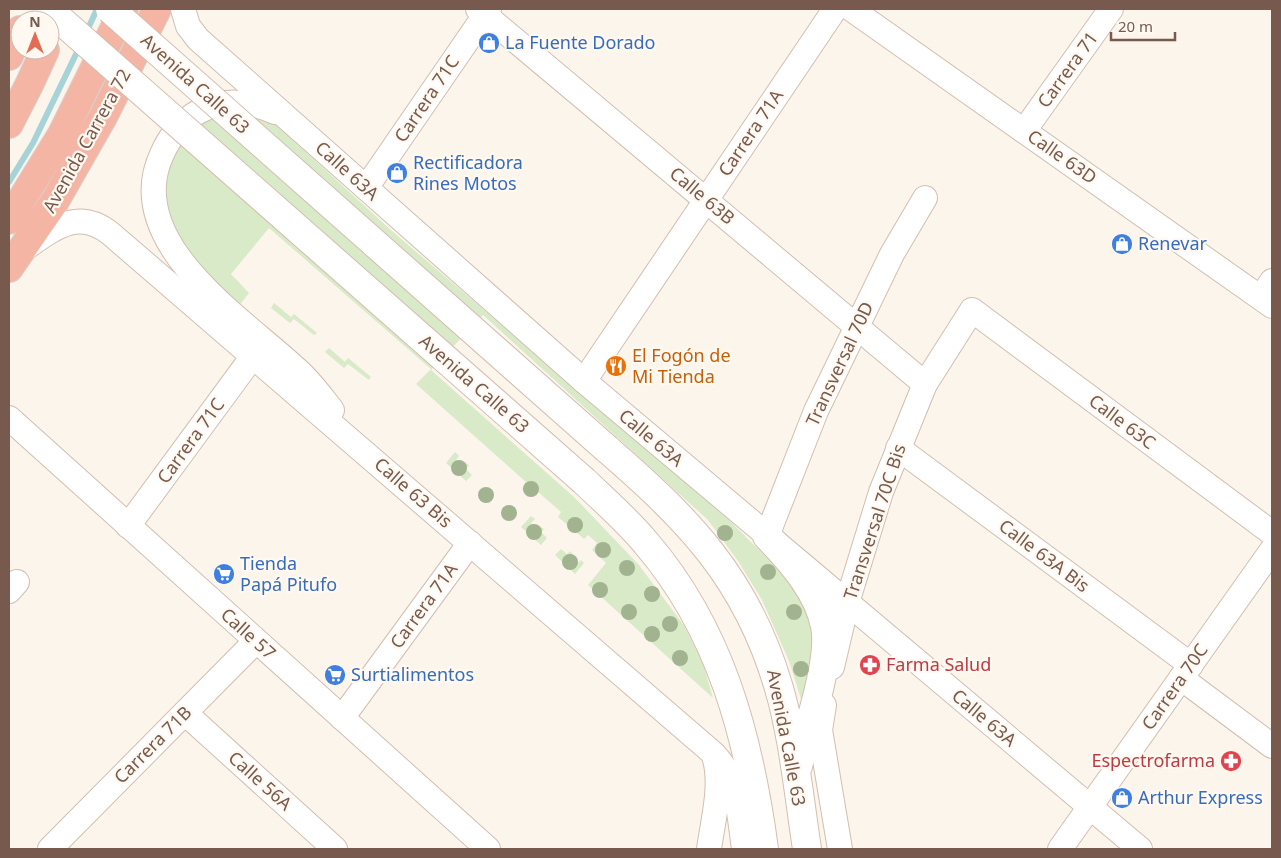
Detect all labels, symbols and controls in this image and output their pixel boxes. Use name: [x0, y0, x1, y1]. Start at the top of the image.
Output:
north arrow: [10, 10, 60, 60]
scale bar: [1111, 10, 1175, 42]
text: N: [29, 12, 41, 31]
text: 20 m: [1118, 16, 1153, 36]
street label: Carrera 71: [1031, 27, 1103, 112]
street label: Avenida Calle 63: [136, 28, 255, 139]
place label: La Fuente Dorado: [505, 30, 655, 54]
shop icon: La Fuente Dorado: [477, 31, 501, 55]
street label: Carrera 71C: [388, 50, 464, 147]
street label: Avenida Carrera 72: [37, 64, 136, 217]
street label: Carrera 71A: [712, 84, 788, 181]
street label: Calle 63D: [1023, 124, 1102, 189]
street label: Calle 63A: [311, 135, 385, 205]
place label: Rectificadora Rines Motos: [413, 150, 523, 195]
shop icon: Rectificadora Rines Motos: [385, 161, 409, 185]
street label: Calle 63B: [665, 161, 740, 229]
place label: Renevar: [1138, 231, 1208, 255]
shop icon: Renevar: [1110, 232, 1134, 256]
street label: Transversal 70D: [800, 298, 878, 430]
street label: Avenida Calle 63: [414, 329, 535, 438]
place label: El Fogón de Mi Tienda: [632, 343, 731, 388]
restaurant icon: El Fogón de Mi Tienda: [604, 354, 628, 378]
street label: Calle 63C: [1084, 388, 1161, 454]
street label: Carrera 71C: [151, 393, 229, 488]
street label: Calle 63A: [614, 403, 689, 472]
street label: Transversal 70C Bis: [838, 441, 911, 603]
street label: Calle 63 Bis: [370, 452, 458, 533]
street label: Calle 63A Bis: [995, 513, 1095, 597]
place label: Tienda Papá Pitufo: [240, 551, 337, 596]
street label: Carrera 71A: [384, 557, 463, 653]
supermarket icon: Tienda Papá Pitufo: [212, 562, 236, 586]
street label: Calle 57: [216, 602, 281, 664]
street label: Carrera 70C: [1136, 639, 1213, 734]
place label: Farma Salud: [886, 652, 991, 676]
pharmacy icon: Farma Salud: [858, 653, 882, 677]
place label: Surtialimentos: [351, 662, 474, 686]
supermarket icon: Surtialimentos: [323, 663, 347, 687]
street label: Avenida Calle 63: [762, 667, 812, 808]
street label: Calle 63A: [947, 683, 1022, 752]
street label: Carrera 71B: [108, 700, 196, 788]
street label: Calle 56A: [224, 745, 298, 815]
place label: Espectrofarma: [1091, 748, 1215, 772]
pharmacy icon: Espectrofarma: [1219, 749, 1243, 773]
place label: Arthur Express: [1138, 785, 1263, 809]
shop icon: Arthur Express: [1110, 786, 1134, 810]

